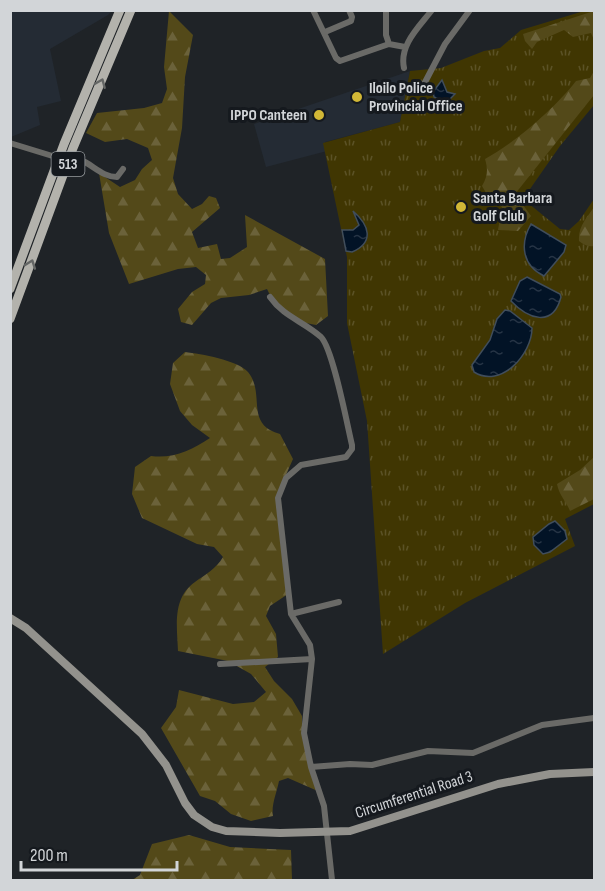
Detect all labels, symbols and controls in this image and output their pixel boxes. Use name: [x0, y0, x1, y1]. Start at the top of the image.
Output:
one-way arrow: [94, 78, 106, 89]
place label: Iloilo Police Provincial Office: [369, 79, 463, 116]
marker: Iloilo Police Provincial Office: [350, 90, 364, 104]
place label: IPPO Canteen: [230, 106, 307, 125]
marker: IPPO Canteen: [312, 108, 326, 122]
road number: 513: [52, 152, 84, 176]
place label: Santa Barbara Golf Club: [473, 189, 552, 226]
marker: Santa Barbara Golf Club: [454, 200, 468, 214]
one-way arrow: [23, 260, 36, 270]
street label: Circumferential Road 3: [353, 767, 475, 823]
scale bar: [21, 834, 177, 872]
text: 200 m: [30, 845, 68, 866]

